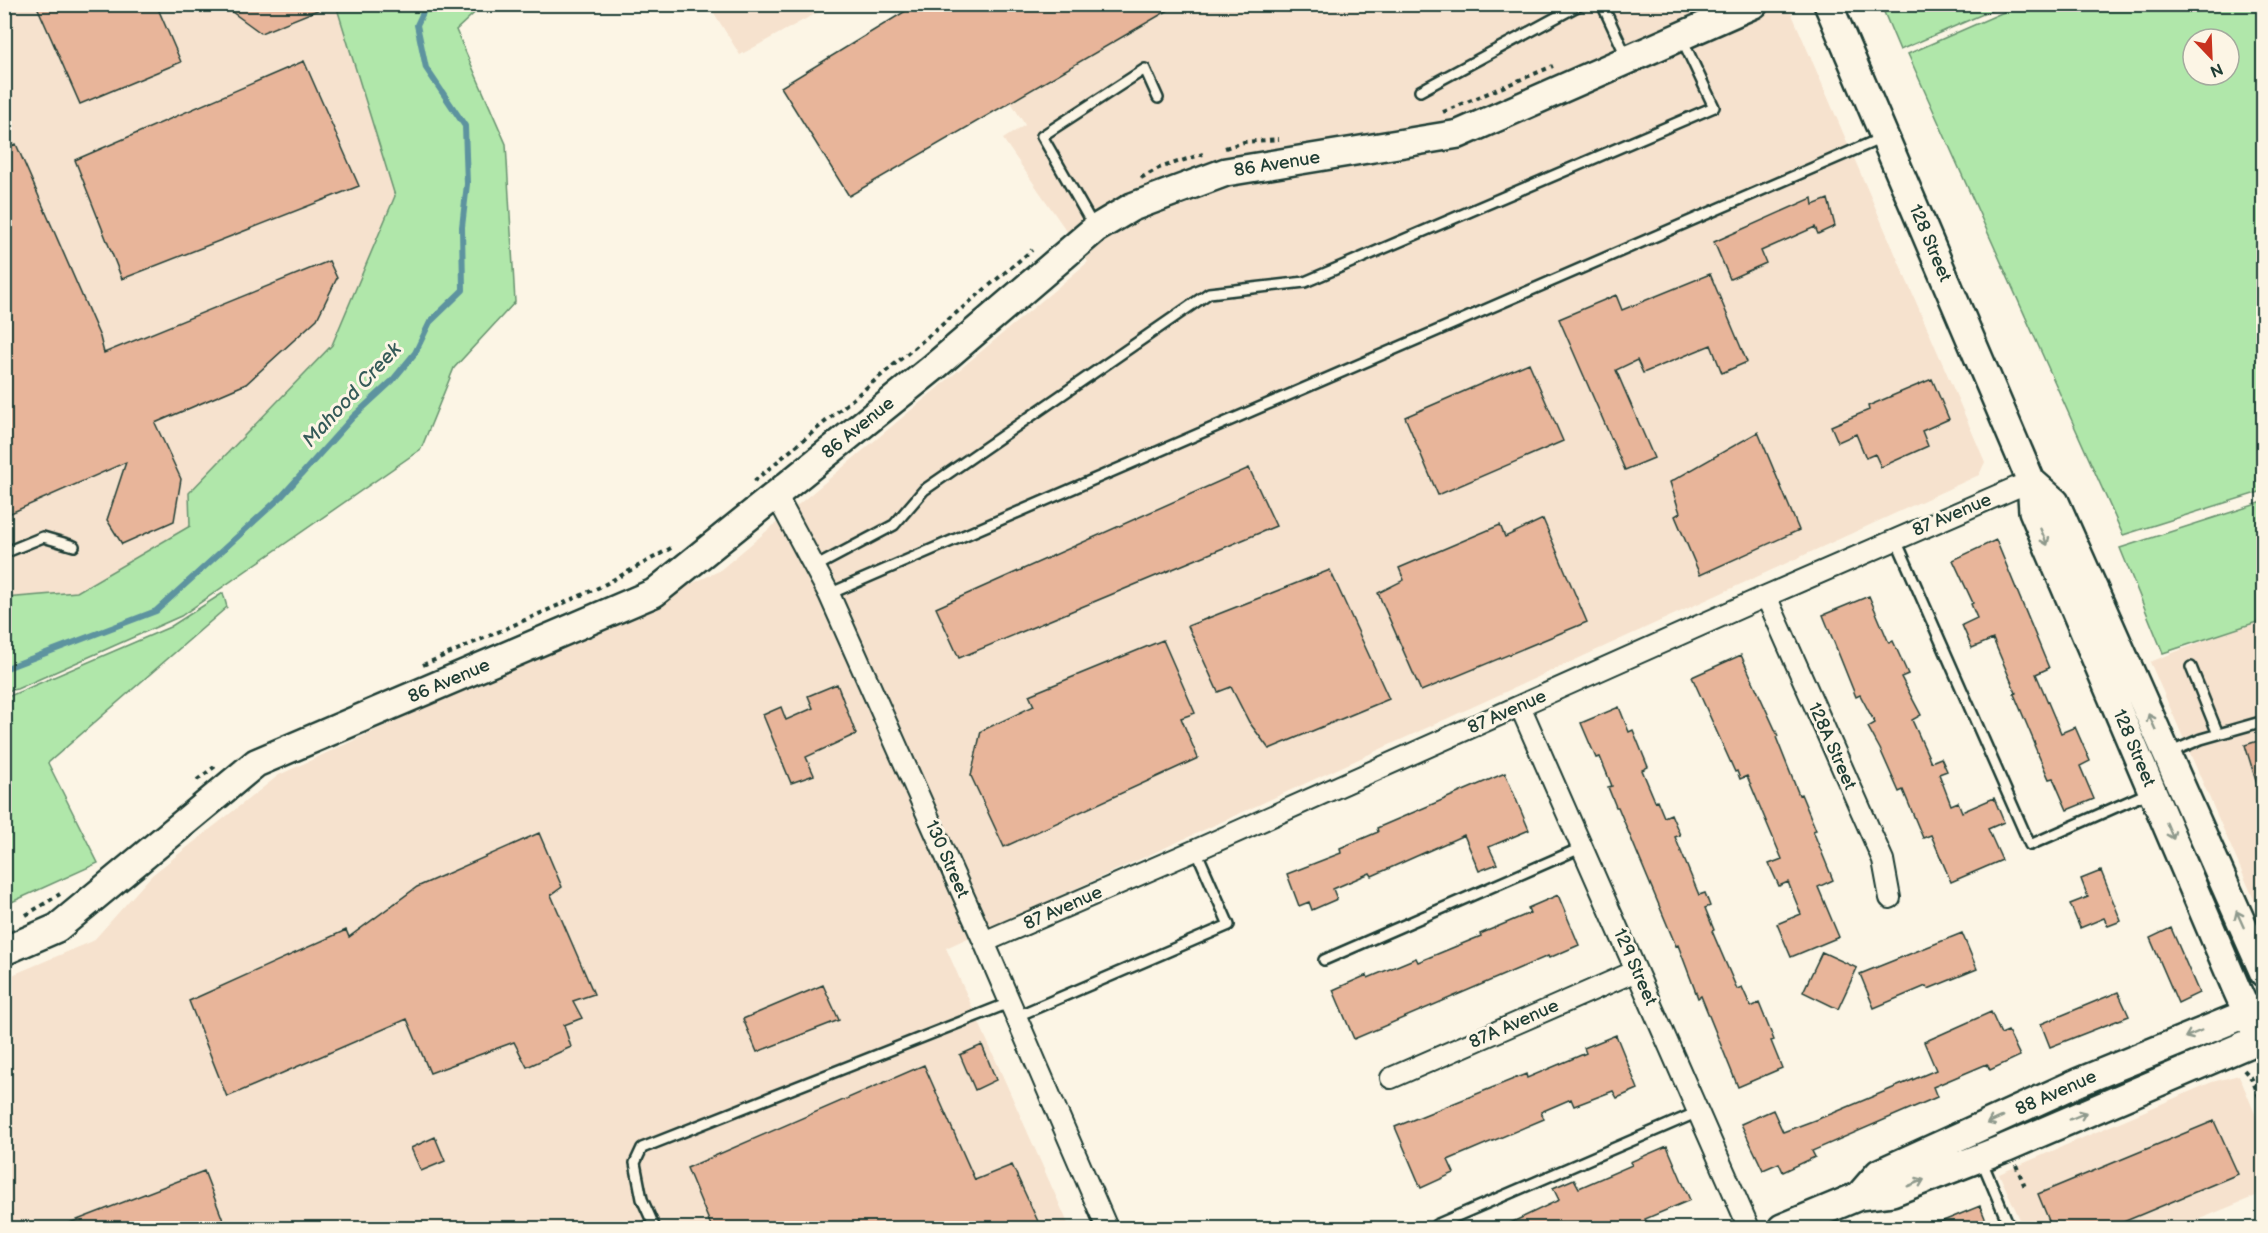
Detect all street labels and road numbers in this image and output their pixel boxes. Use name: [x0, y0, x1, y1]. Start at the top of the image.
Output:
street label: 86 Avenue: [1233, 147, 1322, 181]
street label: 128 Street: [1904, 201, 1956, 285]
street label: 86 Avenue: [818, 392, 899, 463]
street label: 87 Avenue: [1909, 489, 1995, 541]
street label: 86 Avenue: [405, 654, 493, 708]
street label: 87 Avenue: [1465, 685, 1550, 739]
street label: 128A Street: [1803, 699, 1861, 793]
street label: 128 Street: [2108, 706, 2160, 790]
street label: 130 Street: [921, 817, 974, 901]
street label: 87 Avenue: [1021, 881, 1106, 935]
street label: 129 Street: [1609, 925, 1661, 1009]
street label: 87A Avenue: [1466, 995, 1562, 1053]
street label: 88 Avenue: [2012, 1066, 2100, 1120]

